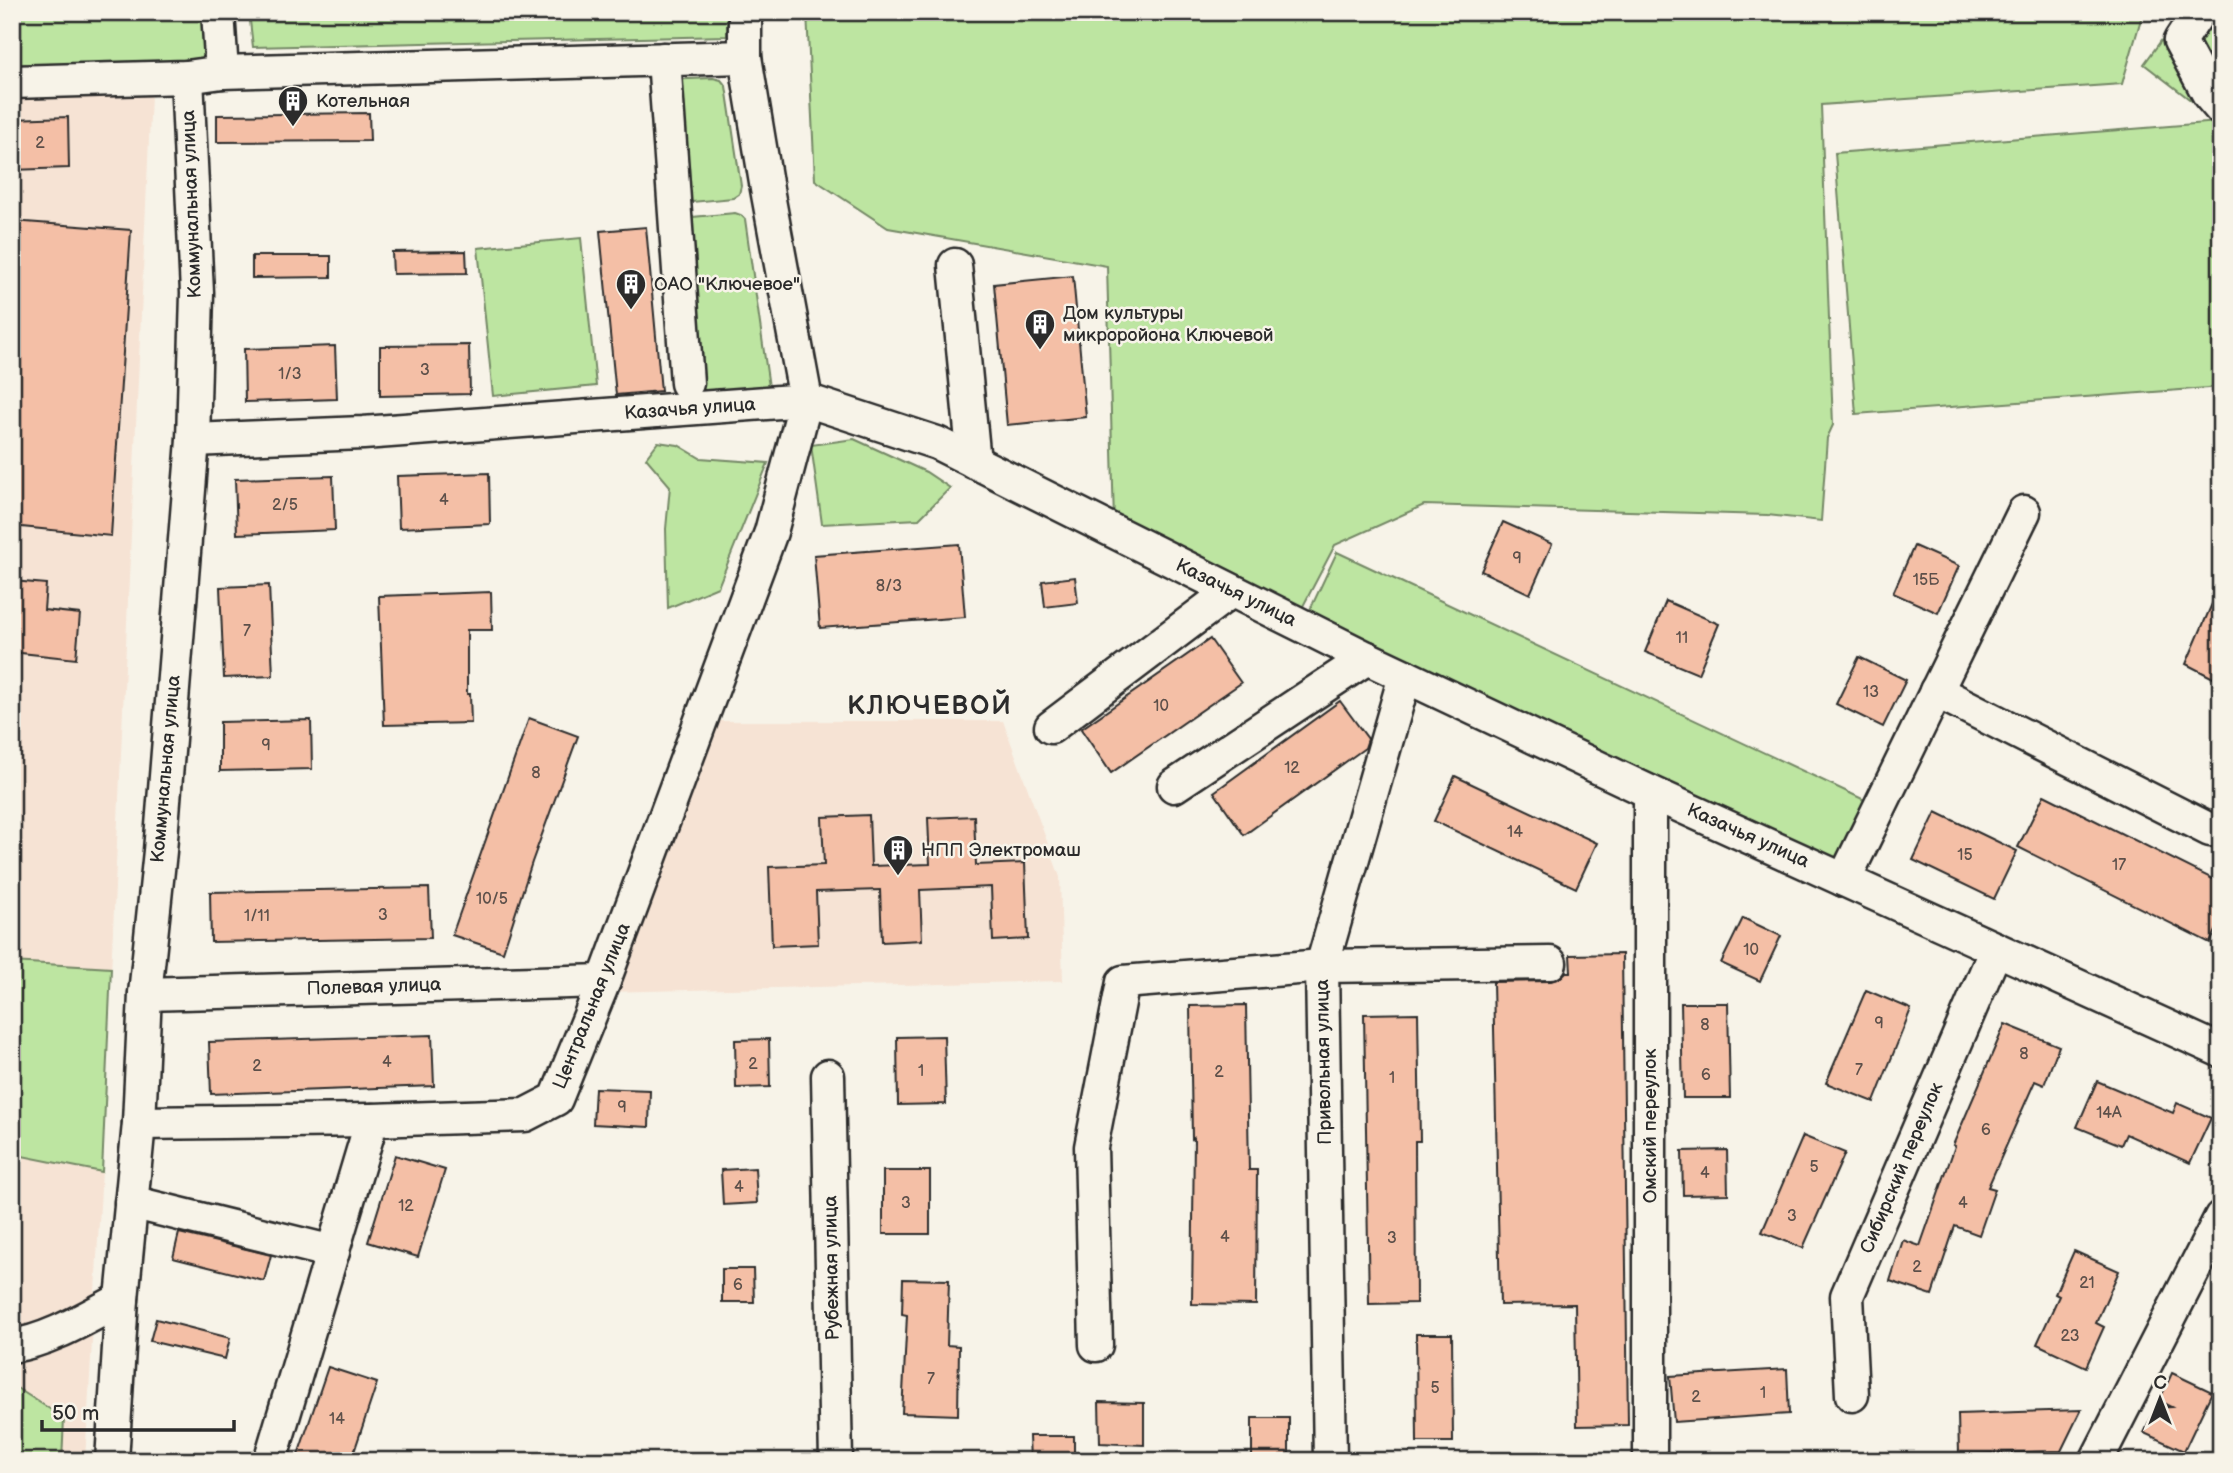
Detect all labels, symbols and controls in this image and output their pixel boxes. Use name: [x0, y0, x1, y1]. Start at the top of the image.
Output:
building icon: Котельная: [276, 84, 310, 128]
place label: Котельная: [316, 90, 410, 113]
street label: Коммунальная улица: [177, 109, 207, 299]
house number: 2: [35, 134, 45, 153]
building icon: ОАО "Ключевое": [614, 267, 648, 311]
place label: ОАО "Ключевое": [654, 273, 800, 296]
place label: Дом культуры микроройона Ключевой: [1063, 302, 1274, 347]
building icon: Дом культуры микроройона Ключевой: [1023, 307, 1057, 351]
house number: 3: [420, 361, 430, 380]
house number: 1/3: [278, 365, 302, 384]
street label: Казачья улица: [624, 393, 756, 425]
house number: 4: [439, 491, 449, 510]
house number: 2/5: [272, 496, 298, 515]
house number: 9: [1512, 549, 1522, 568]
street label: Казачья улица: [1172, 554, 1300, 632]
house number: 15Б: [1913, 571, 1940, 590]
house number: 8/3: [876, 577, 902, 596]
house number: 7: [243, 622, 251, 641]
house number: 11: [1676, 629, 1688, 648]
street label: Коммунальная улица: [146, 674, 186, 864]
house number: 13: [1863, 683, 1879, 702]
district label: КЛЮЧЕВОЙ: [847, 689, 1013, 722]
house number: 10: [1153, 697, 1169, 716]
house number: 9: [261, 736, 271, 755]
house number: 12: [1284, 759, 1300, 778]
house number: 8: [531, 764, 541, 783]
street label: Казачья улица: [1683, 799, 1813, 873]
house number: 14: [1507, 823, 1523, 842]
building icon: НПП Электромаш: [881, 833, 915, 877]
place label: НПП Электромаш: [921, 839, 1081, 862]
house number: 15: [1957, 846, 1973, 865]
house number: 17: [2112, 856, 2126, 875]
house number: 10/5: [476, 890, 508, 909]
house number: 3: [378, 906, 388, 925]
house number: 1/11: [244, 907, 270, 926]
street label: Центральная улица: [548, 920, 636, 1092]
house number: 10: [1743, 941, 1759, 960]
street label: Полевая улица: [306, 973, 442, 1001]
street label: Привольная улица: [1311, 979, 1337, 1145]
house number: 9: [1874, 1014, 1884, 1033]
house number: 8: [1700, 1016, 1710, 1035]
house number: 8: [2019, 1045, 2029, 1064]
street label: Омский переулок: [1639, 1049, 1662, 1203]
house number: 4: [382, 1053, 392, 1072]
house number: 2: [748, 1055, 758, 1074]
house number: 2: [252, 1057, 262, 1076]
house number: 7: [1855, 1061, 1863, 1080]
house number: 1: [918, 1062, 924, 1081]
house number: 2: [1214, 1063, 1224, 1082]
house number: 6: [1701, 1066, 1711, 1085]
house number: 1: [1389, 1069, 1395, 1088]
street label: Сибирский переулок: [1856, 1079, 1948, 1257]
house number: 9: [617, 1098, 627, 1117]
house number: 14А: [2096, 1104, 2122, 1123]
house number: 6: [1981, 1121, 1991, 1140]
house number: 5: [1809, 1158, 1819, 1177]
house number: 4: [1700, 1164, 1710, 1183]
house number: 4: [734, 1178, 744, 1197]
house number: 3: [901, 1194, 911, 1213]
house number: 4: [1958, 1194, 1968, 1213]
street label: Рубежная улица: [819, 1195, 845, 1341]
house number: 12: [398, 1197, 414, 1216]
house number: 3: [1787, 1207, 1797, 1226]
house number: 4: [1220, 1228, 1230, 1247]
house number: 3: [1387, 1229, 1397, 1248]
house number: 2: [1912, 1258, 1922, 1277]
house number: 21: [2079, 1274, 2095, 1293]
house number: 6: [733, 1276, 743, 1295]
house number: 23: [2061, 1327, 2080, 1346]
north arrow: [2124, 1364, 2194, 1434]
house number: 7: [927, 1370, 935, 1389]
text: С: [2153, 1372, 2167, 1395]
house number: 5: [1430, 1379, 1440, 1398]
house number: 1: [1760, 1384, 1766, 1403]
house number: 2: [1691, 1388, 1701, 1407]
scale bar: [42, 1389, 234, 1433]
text: 50 m: [52, 1401, 99, 1426]
house number: 14: [329, 1410, 345, 1429]

